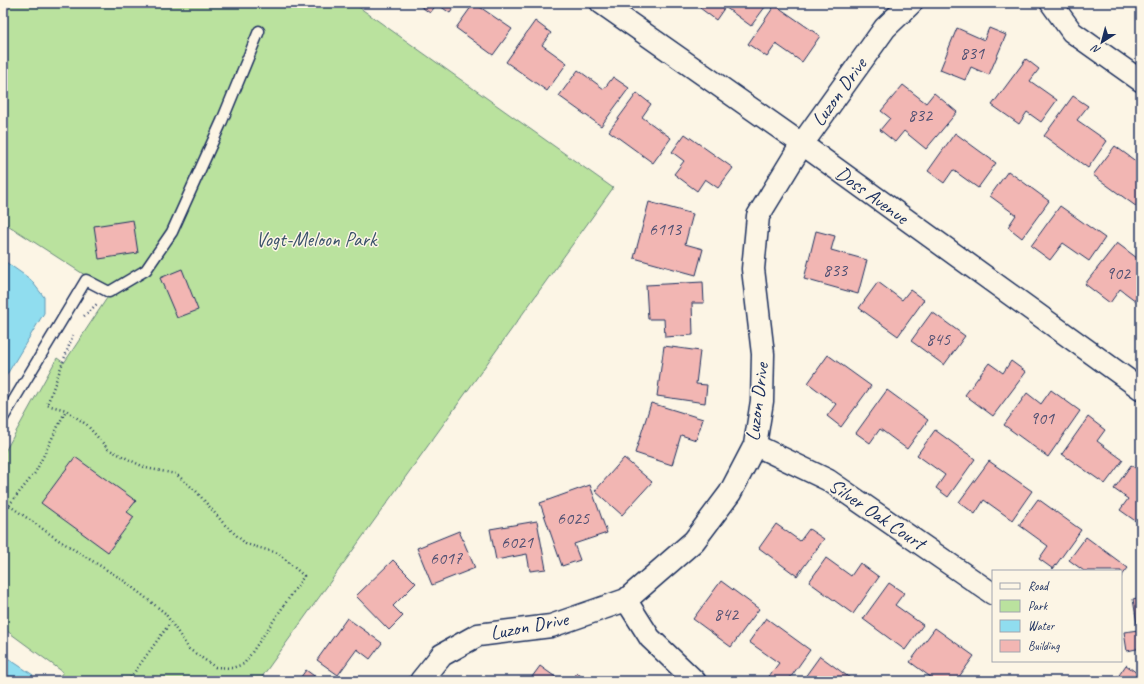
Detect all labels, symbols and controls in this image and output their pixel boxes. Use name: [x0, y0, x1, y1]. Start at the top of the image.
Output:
north arrow: [1082, 22, 1122, 62]
text: N: [1087, 41, 1103, 58]
house number: 831: [960, 42, 985, 64]
street label: Luzon Drive: [806, 52, 873, 131]
house number: 832: [908, 104, 934, 126]
street label: Doss Avenue: [831, 160, 914, 230]
house number: 6113: [649, 218, 683, 240]
park label: Vogt-Meloon Park: [256, 227, 378, 252]
house number: 833: [823, 259, 849, 281]
house number: 902: [1106, 262, 1132, 284]
house number: 845: [926, 328, 951, 350]
street label: Luzon Drive: [740, 360, 774, 443]
house number: 901: [1030, 407, 1055, 429]
street label: Silver Oak Court: [824, 473, 933, 557]
house number: 6025: [557, 507, 590, 529]
house number: 6021: [501, 531, 534, 553]
house number: 6017: [430, 547, 463, 569]
legend: [992, 570, 1122, 662]
text: Road: [1028, 578, 1050, 594]
text: Park: [1028, 598, 1049, 614]
house number: 842: [714, 603, 740, 625]
street label: Luzon Drive: [488, 606, 571, 646]
text: Water: [1028, 618, 1056, 634]
text: Building: [1028, 638, 1060, 654]

